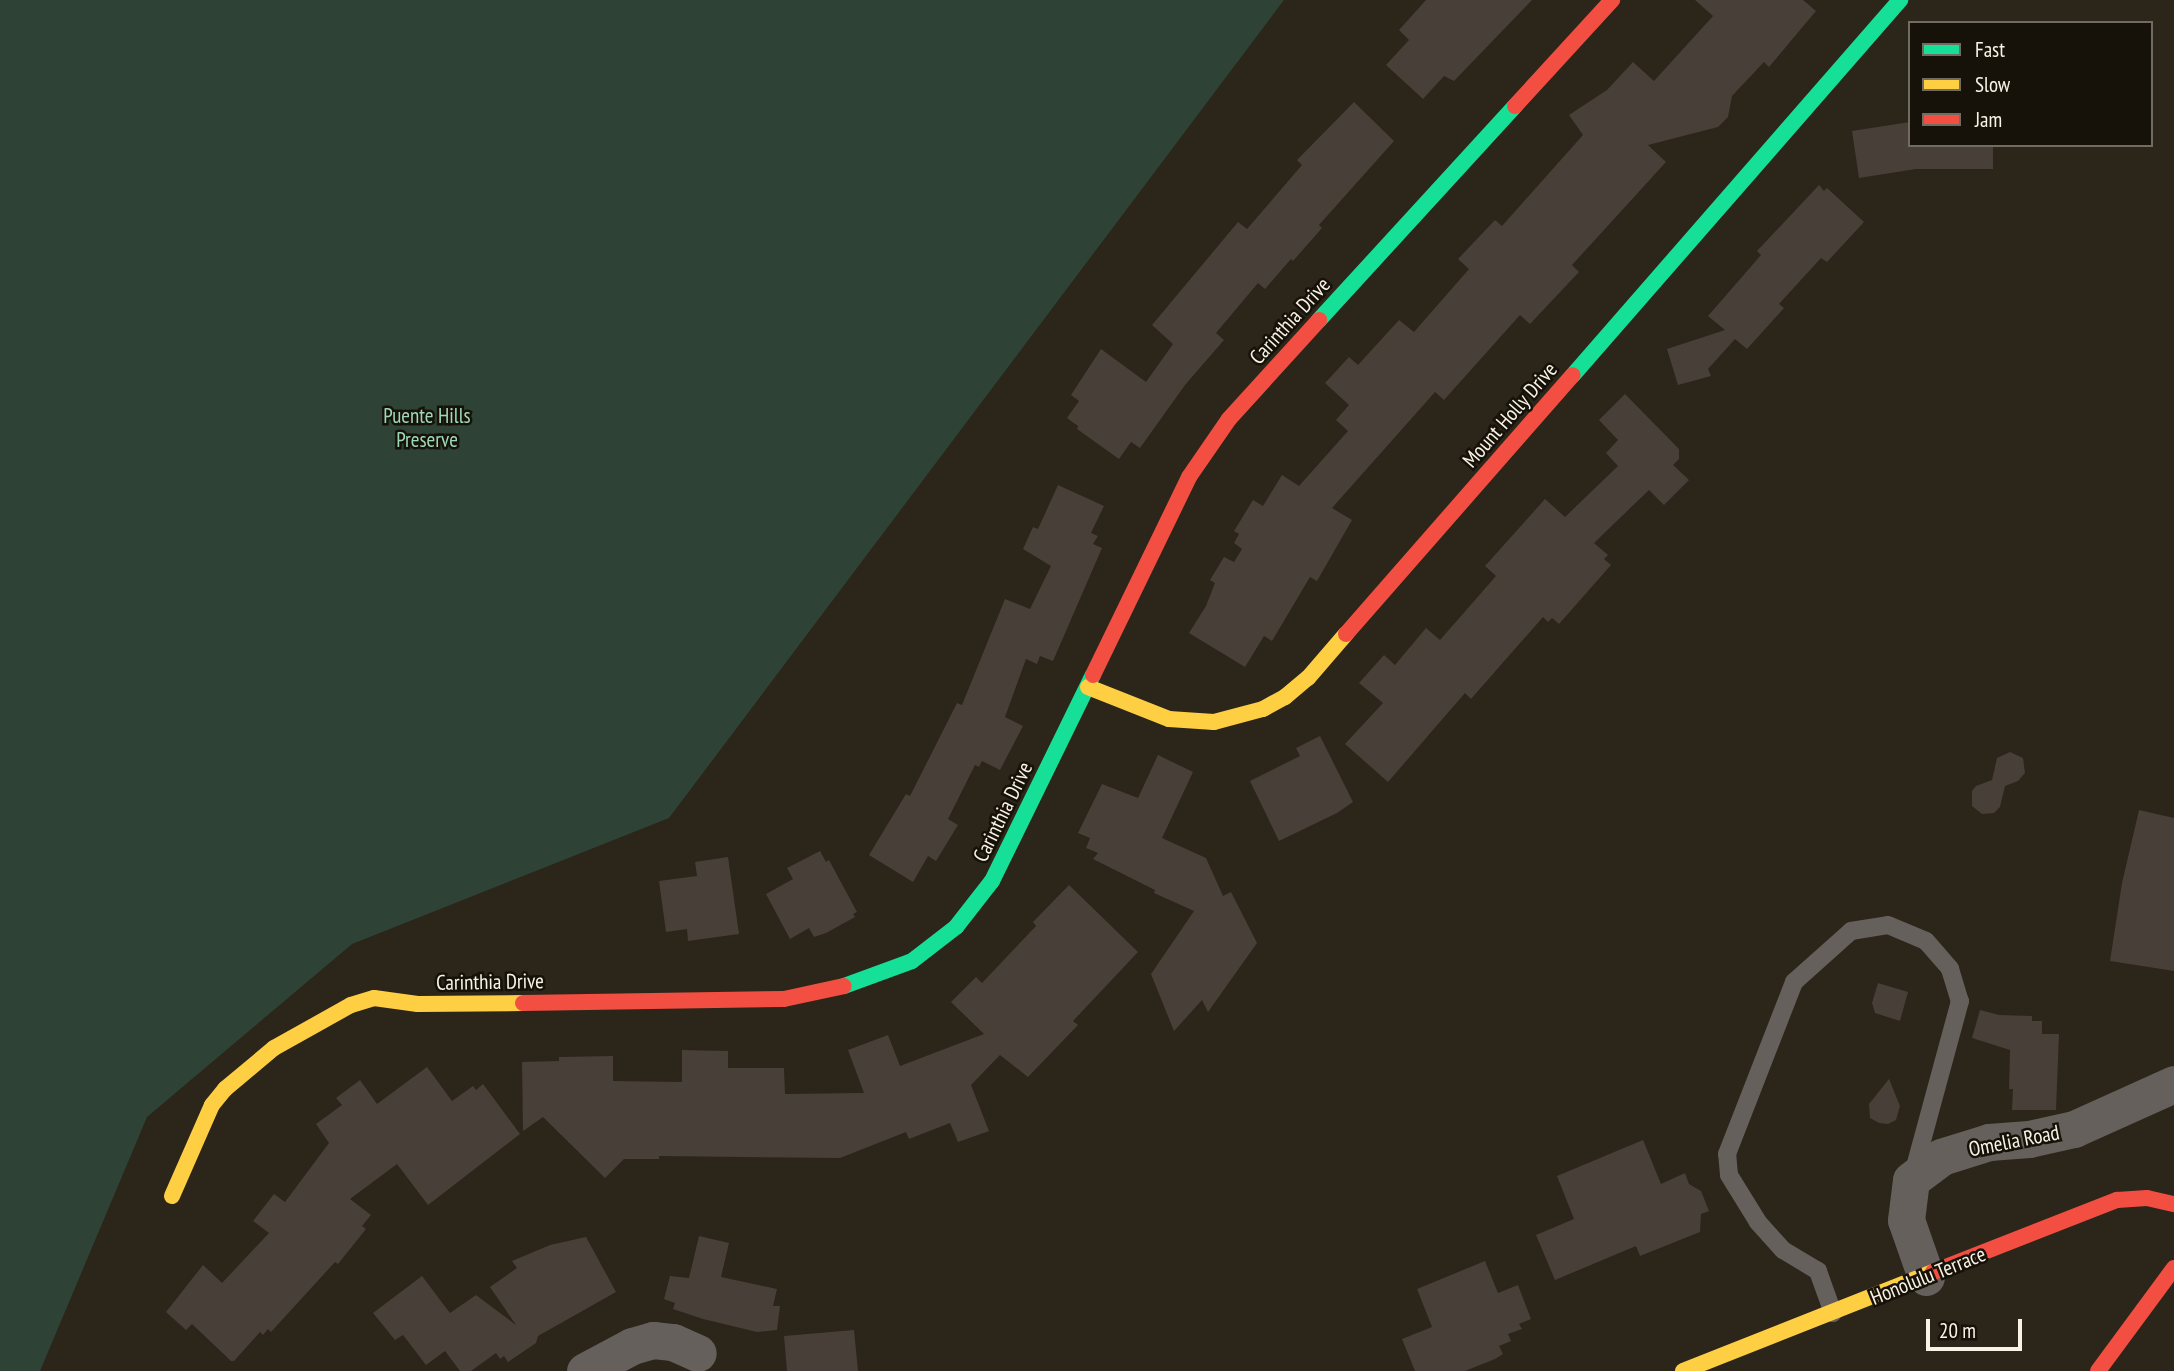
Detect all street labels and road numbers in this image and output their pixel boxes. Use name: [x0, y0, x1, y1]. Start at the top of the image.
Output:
street label: Carinthia Drive: [1245, 272, 1335, 370]
street label: Mount Holly Drive: [1457, 357, 1563, 473]
street label: Carinthia Drive: [968, 758, 1038, 866]
street label: Carinthia Drive: [436, 968, 544, 996]
street label: Omelia Road: [1966, 1120, 2062, 1162]
street label: Honolulu Terrace: [1866, 1241, 1990, 1311]

